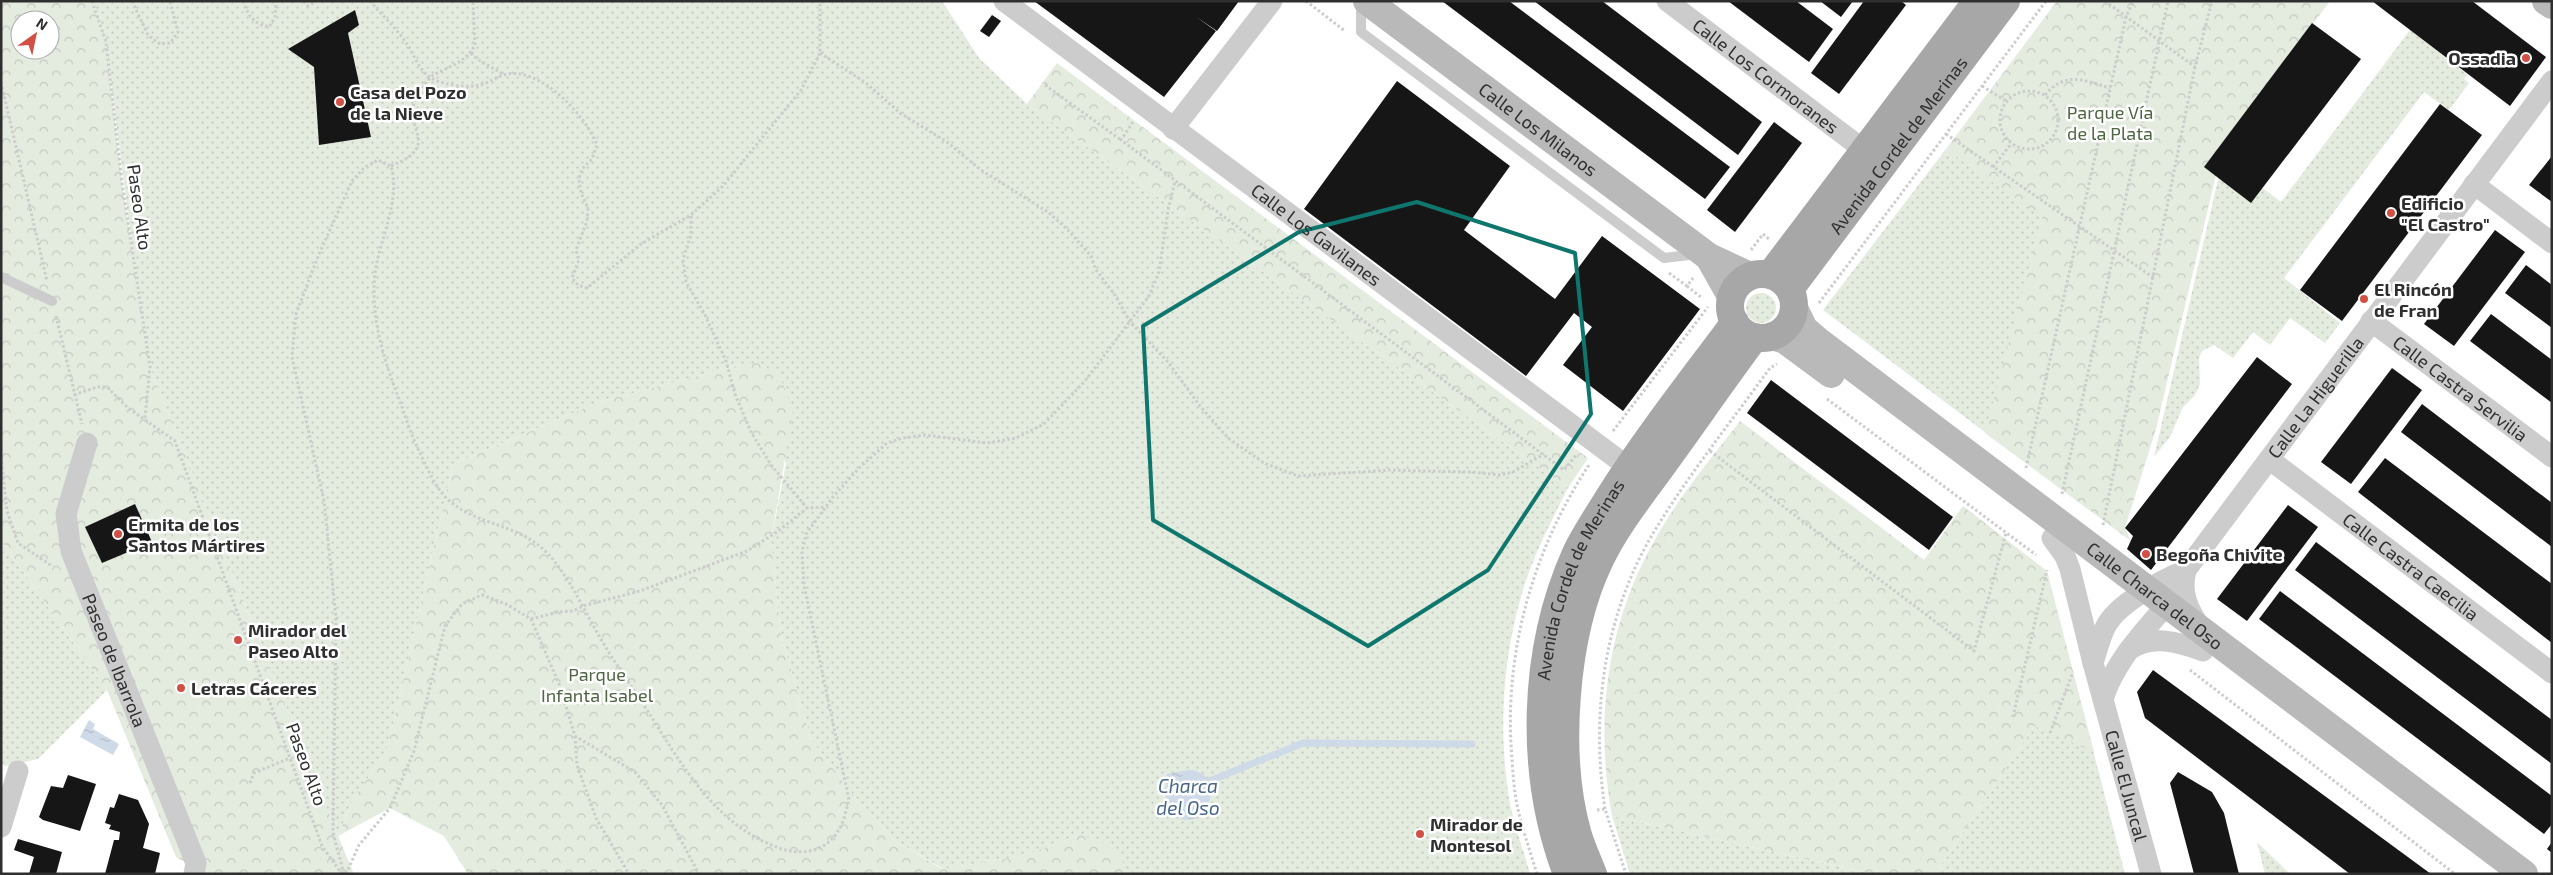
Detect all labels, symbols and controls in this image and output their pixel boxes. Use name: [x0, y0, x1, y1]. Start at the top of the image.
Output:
north arrow: [10, 10, 60, 60]
text: N: [33, 14, 51, 34]
street label: Calle Los Cormoranes: [1689, 14, 1843, 138]
place label: Ossadia: [2448, 47, 2516, 69]
street label: Avenida Cordel de Merinas: [1824, 52, 1972, 238]
marker: Ossadia: [2520, 52, 2532, 64]
street label: Calle Los Milanos: [1475, 78, 1602, 181]
place label: Casa del Pozo de la Nieve: [350, 81, 467, 124]
marker: Casa del Pozo de la Nieve: [334, 96, 346, 108]
park label: Parque Vía de la Plata: [2067, 101, 2153, 144]
street label: Paseo Alto: [123, 163, 157, 251]
street label: Calle Los Gavilanes: [1247, 179, 1386, 290]
place label: Edificio "El Castro": [2401, 192, 2490, 235]
marker: Edificio "El Castro": [2385, 207, 2397, 219]
place label: El Rincón de Fran: [2374, 278, 2452, 321]
marker: El Rincón de Fran: [2358, 293, 2370, 305]
street label: Calle Castra Servilia: [2389, 331, 2532, 446]
street label: Calle La Higuerilla: [2263, 332, 2368, 462]
street label: Avenida Cordel de Merinas: [1532, 475, 1629, 682]
street label: Calle Castra Caecilia: [2339, 508, 2483, 625]
place label: Ermita de los Santos Mártires: [128, 513, 265, 556]
marker: Ermita de los Santos Mártires: [112, 528, 124, 540]
street label: Calle Charca del Oso: [2082, 537, 2228, 654]
place label: Begoña Chivite: [2156, 543, 2283, 565]
marker: Begoña Chivite: [2140, 548, 2152, 560]
street label: Paseo de Ibarrola: [78, 590, 151, 730]
place label: Mirador del Paseo Alto: [248, 619, 347, 662]
marker: Mirador del Paseo Alto: [232, 634, 244, 646]
park label: Parque Infanta Isabel: [541, 663, 654, 706]
place label: Letras Cáceres: [191, 677, 317, 699]
marker: Letras Cáceres: [175, 682, 187, 694]
street label: Paseo Alto: [282, 720, 332, 808]
street label: Calle El Juncal: [2101, 728, 2153, 844]
water label: Charca del Oso: [1156, 774, 1220, 819]
place label: Mirador de Montesol: [1430, 813, 1523, 856]
marker: Mirador de Montesol: [1414, 828, 1426, 840]

